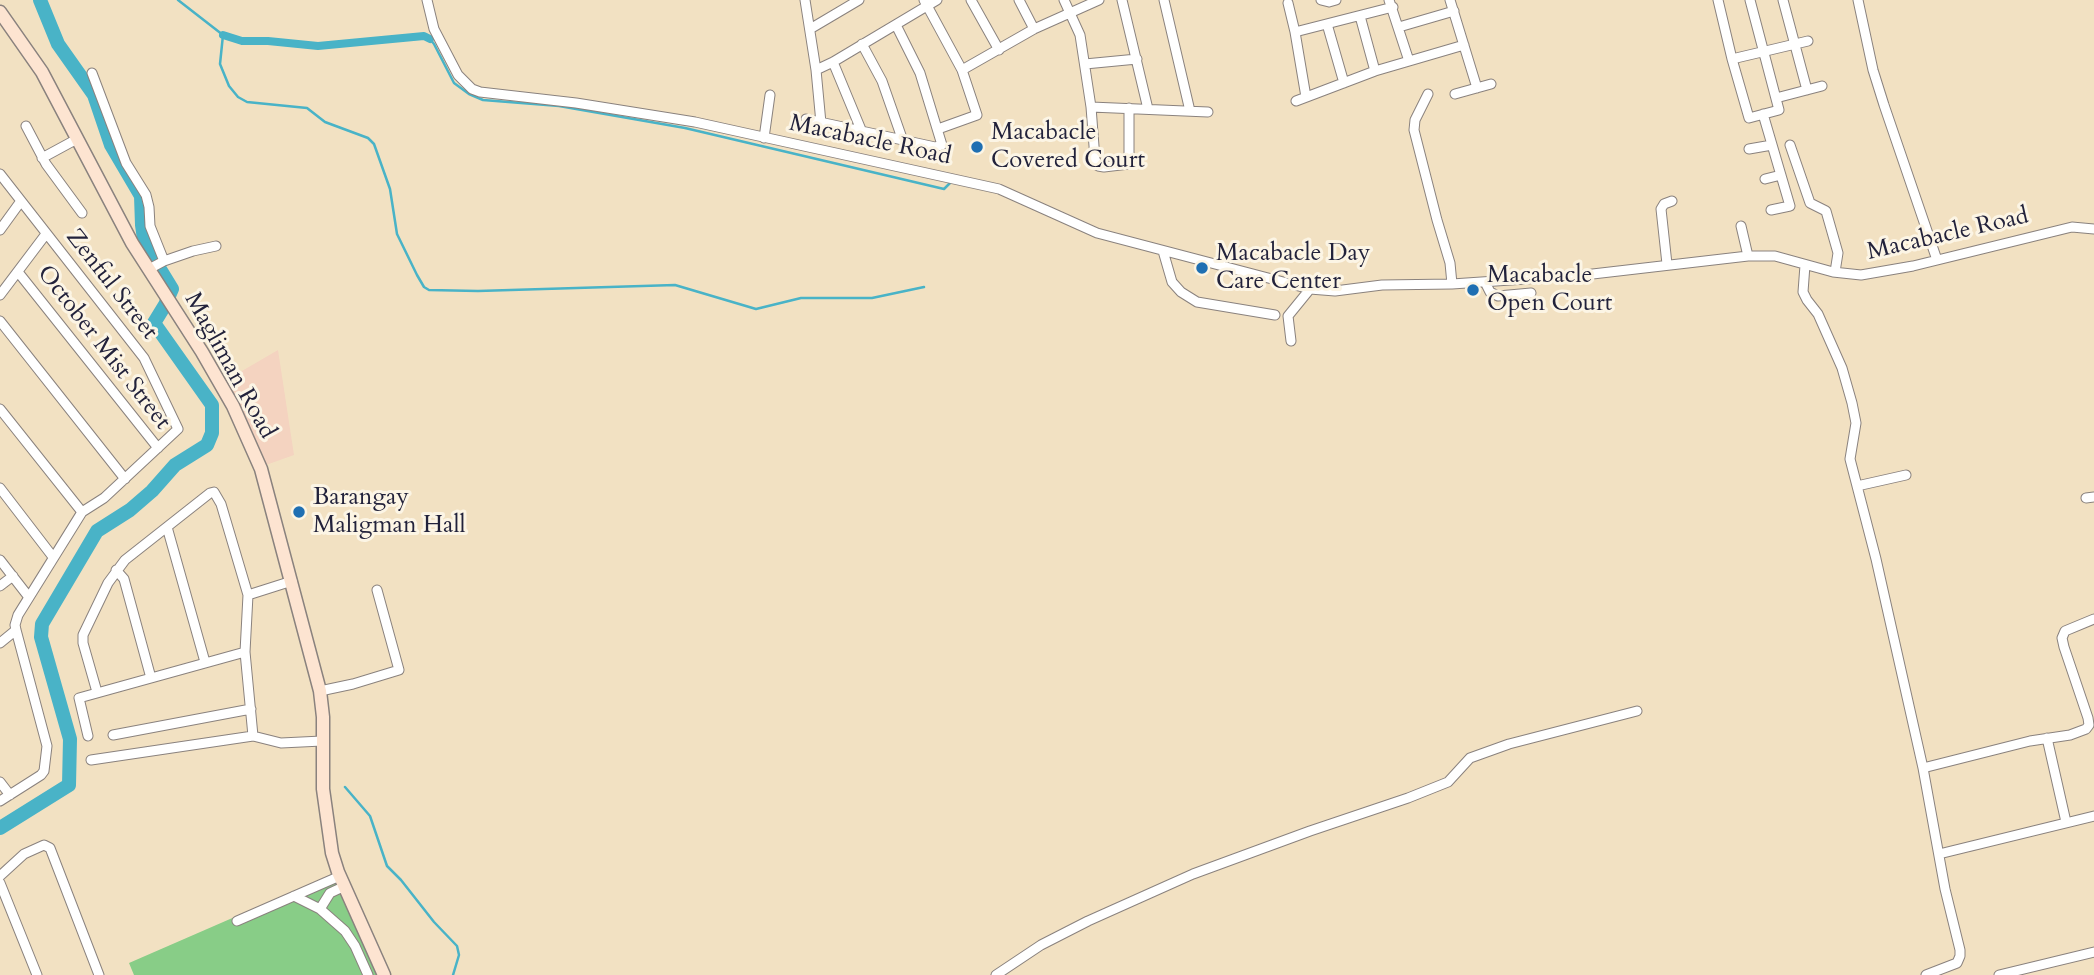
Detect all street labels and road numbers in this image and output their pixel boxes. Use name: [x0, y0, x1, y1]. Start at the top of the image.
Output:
street label: Macabacle Road: [786, 110, 954, 172]
street label: Macabacle Road: [1865, 202, 2031, 268]
street label: Zenful Street: [59, 224, 163, 346]
street label: October Mist Street: [30, 260, 176, 436]
street label: Magliman Road: [177, 288, 281, 444]

